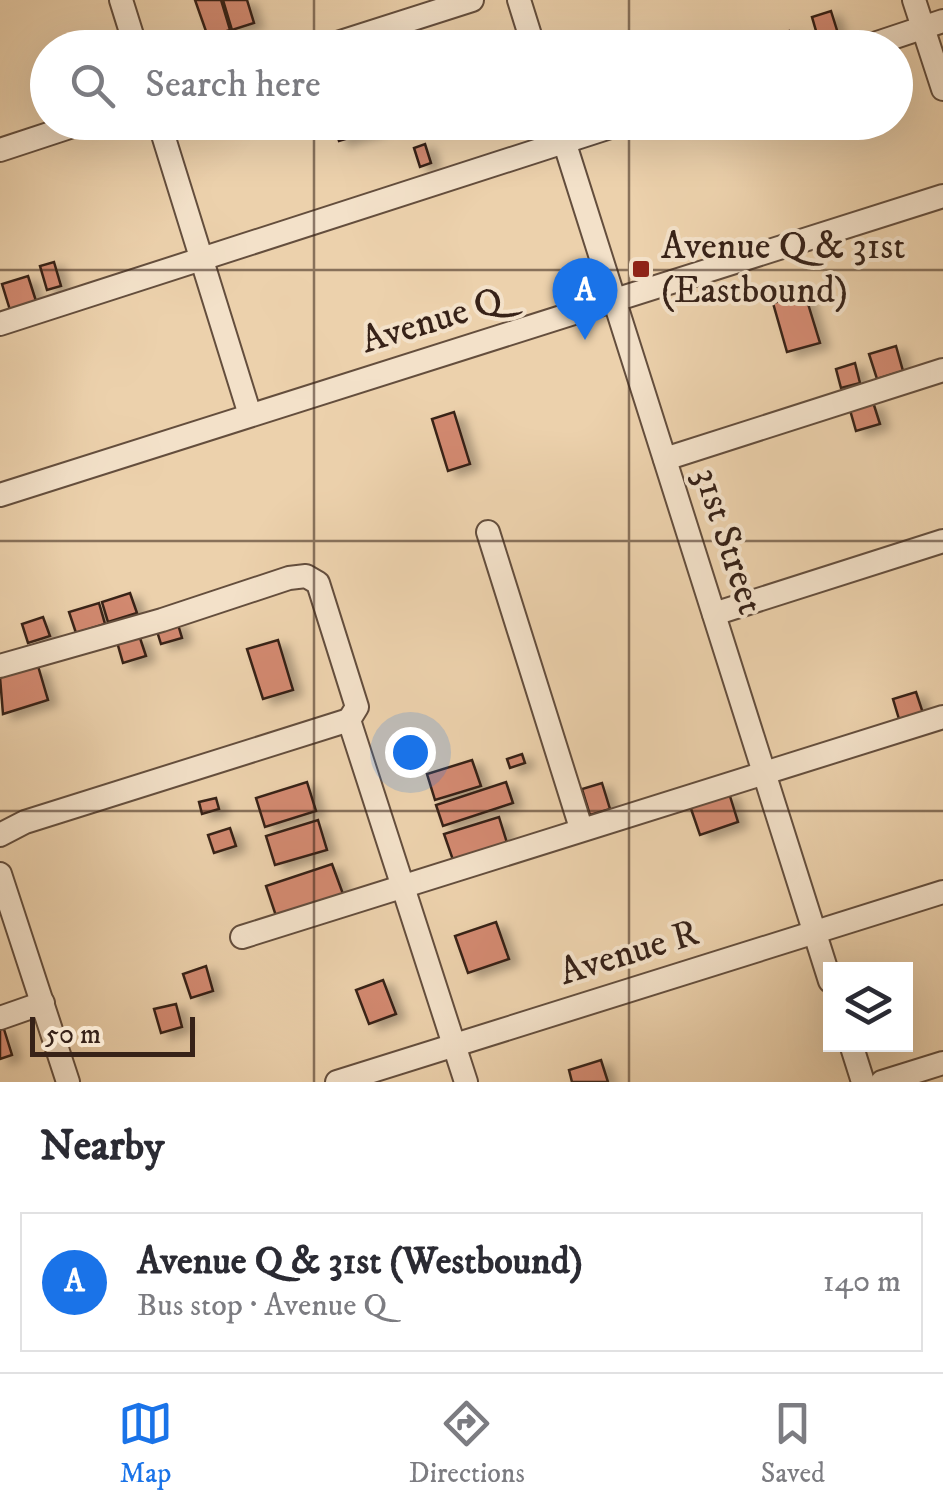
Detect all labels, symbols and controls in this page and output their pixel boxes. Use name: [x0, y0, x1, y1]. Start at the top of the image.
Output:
search box: [30, 30, 913, 140]
icon: search: [65, 58, 120, 113]
text: Search here: [145, 61, 321, 109]
place label: Avenue Q & 31st (Eastbound): [661, 223, 905, 315]
pin: A: [552, 258, 618, 340]
marker: Avenue Q & 31st (Eastbound): [630, 258, 652, 280]
street label: Avenue Q: [355, 272, 525, 365]
street label: 31st Street: [682, 462, 774, 620]
your location: [385, 727, 436, 778]
street label: Avenue R: [554, 909, 704, 997]
map controls: [823, 962, 913, 1052]
button: layers: [823, 962, 913, 1052]
scale bar: [30, 1012, 195, 1056]
text: 50 m: [45, 1017, 101, 1052]
text: Nearby: [40, 1121, 164, 1173]
text: Avenue Q & 31st (Westbound): [137, 1238, 583, 1286]
text: A: [64, 1262, 85, 1302]
text: 140 m: [823, 1262, 901, 1302]
text: Bus stop · Avenue Q: [137, 1286, 387, 1326]
tab: Map: [118, 1396, 173, 1491]
tab: Directions: [409, 1396, 525, 1491]
tab: Saved: [761, 1396, 825, 1491]

